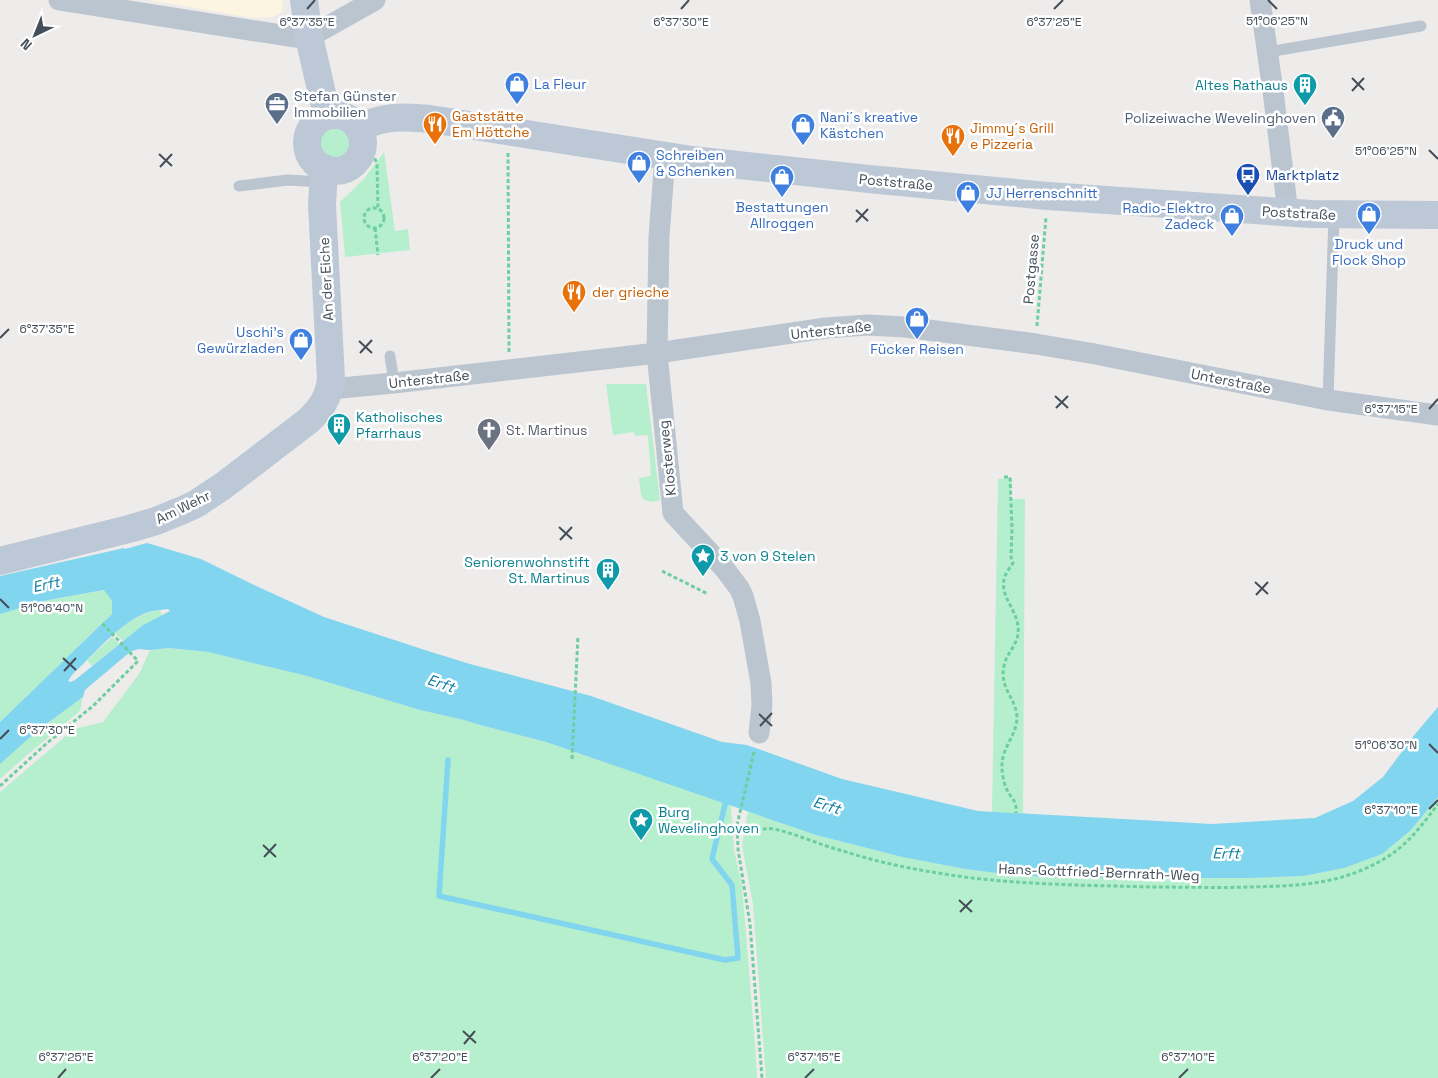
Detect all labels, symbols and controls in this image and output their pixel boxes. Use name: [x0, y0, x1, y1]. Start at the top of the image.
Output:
north arrow: [10, 10, 60, 60]
text: 51°06'25"N: [1246, 13, 1308, 29]
text: 6°37'35"E: [279, 14, 335, 30]
text: 6°37'30"E: [653, 14, 709, 30]
text: 6°37'25"E: [1026, 14, 1082, 30]
text: N: [17, 35, 36, 54]
shop icon: La Fleur: [504, 71, 530, 105]
building icon: Altes Rathaus: [1292, 72, 1318, 106]
place label: La Fleur: [534, 75, 586, 93]
place label: Altes Rathaus: [1195, 76, 1288, 94]
place label: Stefan Günster Immobilien: [294, 87, 396, 121]
office icon: Stefan Günster Immobilien: [264, 91, 290, 125]
public building icon: Polizeiwache Wevelinghoven: [1320, 105, 1346, 139]
place label: Gaststätte Em Höttche: [452, 107, 530, 141]
place label: Nani´s kreative Kästchen: [820, 108, 918, 142]
place label: Polizeiwache Wevelinghoven: [1125, 109, 1316, 127]
restaurant icon: Gaststätte Em Höttche: [422, 111, 448, 145]
shop icon: Nani´s kreative Kästchen: [790, 112, 816, 146]
place label: Jimmy´s Grill e Pizzeria: [970, 119, 1054, 153]
restaurant icon: Jimmy´s Grill e Pizzeria: [940, 123, 966, 157]
text: 51°06'25"N: [1355, 143, 1417, 159]
place label: Schreiben & Schenken: [656, 146, 734, 180]
shop icon: Schreiben & Schenken: [626, 150, 652, 184]
bus stop icon: Marktplatz: [1235, 162, 1261, 196]
shop icon: Bestattungen Allroggen: [769, 164, 795, 198]
place label: Marktplatz: [1266, 166, 1339, 184]
street label: Poststraße: [858, 170, 934, 194]
shop icon: JJ Herrenschnitt: [955, 180, 981, 214]
place label: JJ Herrenschnitt: [986, 184, 1098, 202]
place label: Bestattungen Allroggen: [735, 198, 829, 232]
place label: Radio-Elektro Zadeck: [1123, 199, 1214, 233]
shop icon: Druck und Flock Shop: [1356, 201, 1382, 235]
street label: Poststraße: [1261, 202, 1337, 224]
shop icon: Radio-Elektro Zadeck: [1219, 203, 1245, 237]
street label: Postgasse: [1019, 233, 1043, 305]
place label: Druck und Flock Shop: [1332, 235, 1406, 269]
street label: An der Eiche: [315, 237, 337, 321]
restaurant icon: der grieche: [561, 279, 587, 313]
place label: der grieche: [592, 283, 669, 301]
shop icon: Fücker Reisen: [904, 306, 930, 340]
street label: Unterstraße: [790, 317, 872, 343]
text: 6°37'35"E: [19, 321, 75, 337]
place label: Uschi's Gewürzladen: [197, 323, 284, 357]
shop icon: Uschi's Gewürzladen: [288, 327, 314, 361]
place label: Fücker Reisen: [870, 340, 964, 358]
street label: Unterstraße: [1189, 364, 1273, 398]
street label: Unterstraße: [388, 366, 470, 392]
text: 6°37'15"E: [1364, 401, 1418, 417]
place label: Katholisches Pfarrhaus: [356, 408, 443, 442]
building icon: Katholisches Pfarrhaus: [326, 412, 352, 446]
church icon: St. Martinus: [476, 417, 502, 451]
street label: Klosterweg: [654, 419, 680, 497]
place label: St. Martinus: [506, 421, 587, 439]
street label: Am Wehr: [153, 486, 213, 528]
place icon: 3 von 9 Stelen: [690, 543, 716, 577]
place label: 3 von 9 Stelen: [720, 547, 816, 565]
place label: Seniorenwohnstift St. Martinus: [464, 553, 590, 587]
building icon: Seniorenwohnstift St. Martinus: [595, 557, 621, 591]
water label: Erft: [31, 571, 63, 596]
text: 51°06'40"N: [21, 600, 83, 616]
water label: Erft: [425, 670, 459, 697]
text: 6°37'30"E: [19, 722, 75, 738]
text: 51°06'30"N: [1355, 737, 1417, 753]
water label: Erft: [811, 792, 845, 819]
text: 6°37'10"E: [1364, 802, 1418, 818]
place label: Burg Wevelinghoven: [658, 803, 759, 837]
place icon: Burg Wevelinghoven: [628, 807, 654, 841]
water label: Erft: [1212, 843, 1242, 863]
street label: Hans-Gottfried-Bernrath-Weg: [998, 859, 1200, 885]
text: 6°37'25"E: [38, 1049, 94, 1065]
text: 6°37'20"E: [412, 1049, 468, 1065]
text: 6°37'15"E: [787, 1049, 841, 1065]
text: 6°37'10"E: [1161, 1049, 1215, 1065]

